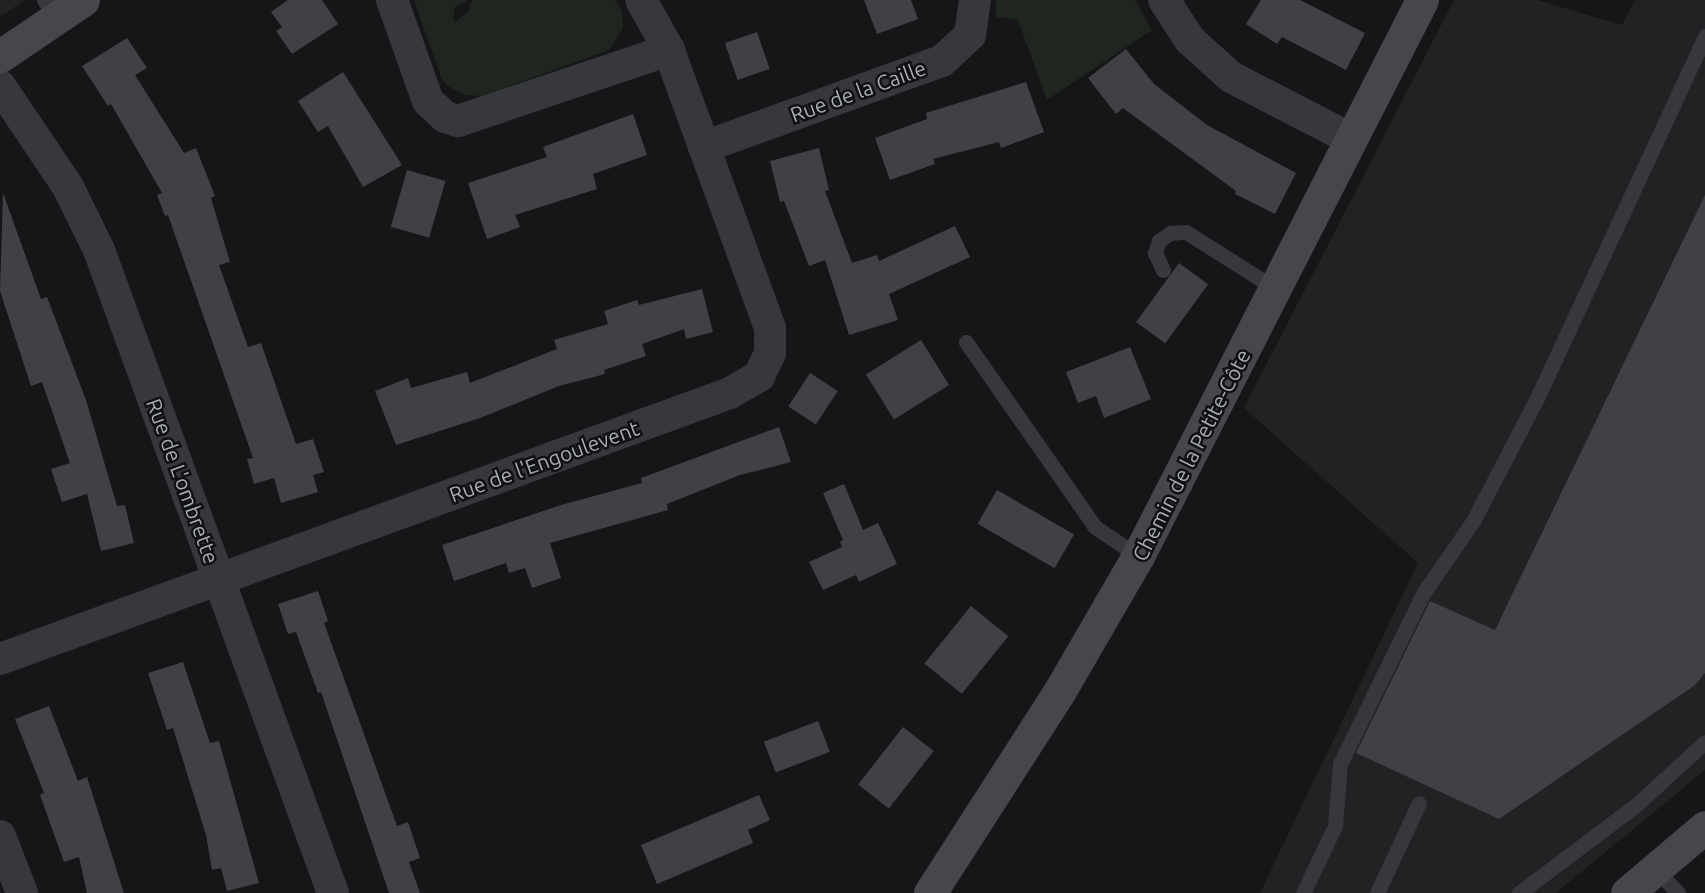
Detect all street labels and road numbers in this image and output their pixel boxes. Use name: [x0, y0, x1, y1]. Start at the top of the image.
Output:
street label: Rue de la Caille: [787, 55, 929, 127]
street label: Chemin de la Petite-Côte: [1127, 345, 1255, 565]
street label: Rue de L'ombrette: [141, 395, 225, 567]
street label: Rue de l'Engoulevent: [446, 415, 642, 507]

